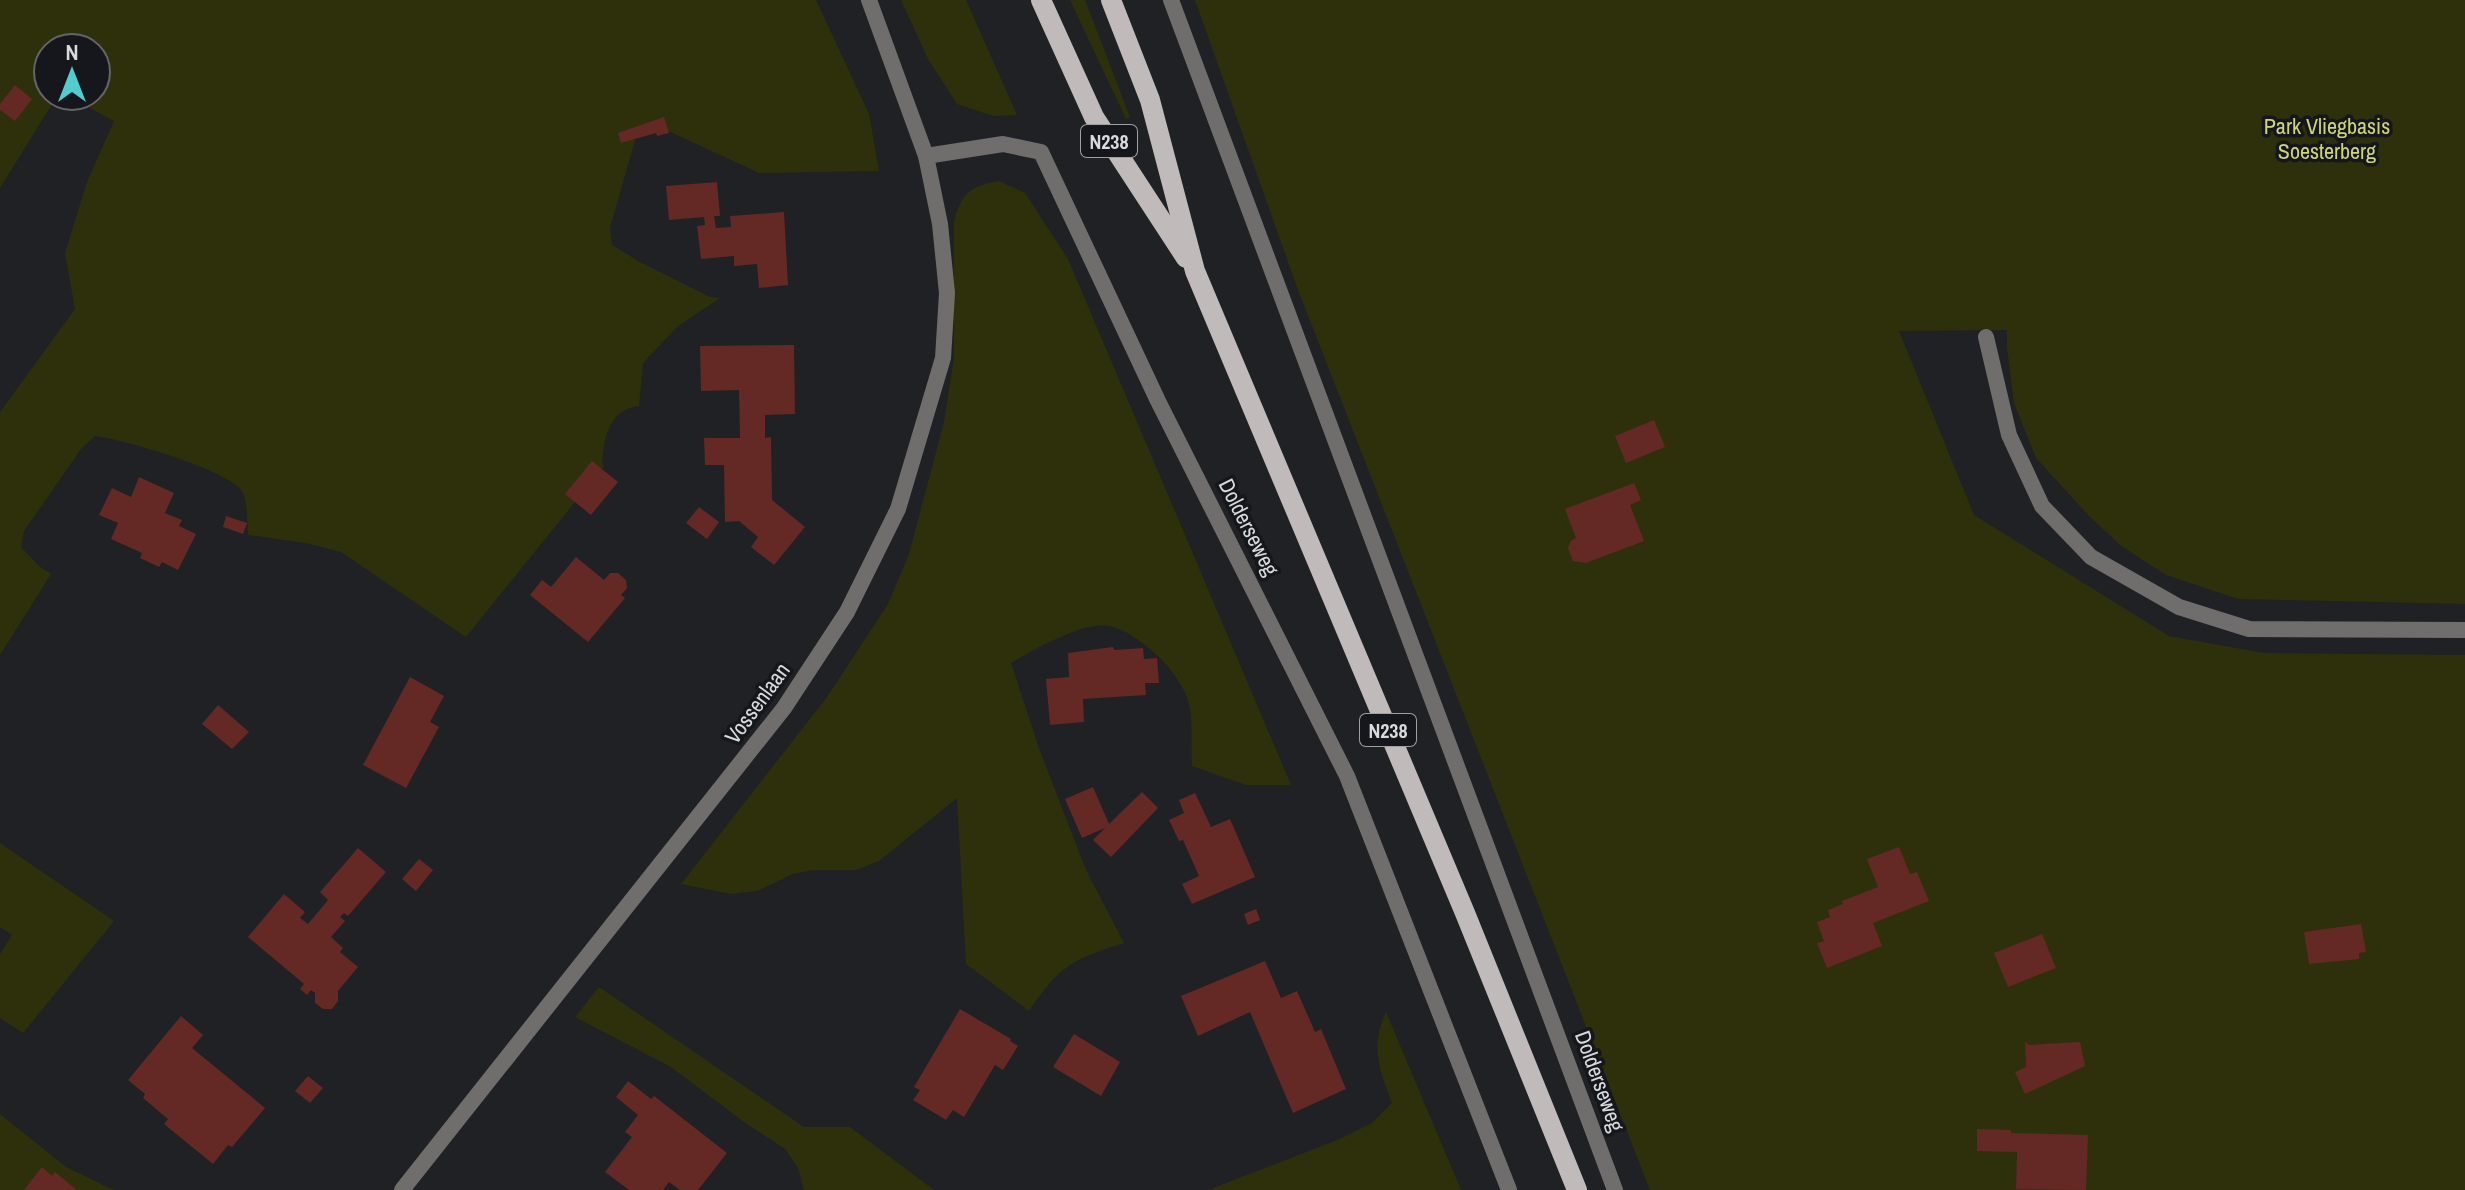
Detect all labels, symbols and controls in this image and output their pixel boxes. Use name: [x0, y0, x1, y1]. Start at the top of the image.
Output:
north arrow: [32, 32, 112, 112]
text: N: [65, 37, 79, 67]
park label: Park Vliegbasis Soesterberg: [2264, 111, 2390, 166]
road number: N238: [1081, 125, 1137, 157]
street label: Dolderseweg: [1212, 473, 1286, 581]
street label: Vossenlaan: [717, 656, 797, 750]
road number: N238: [1360, 714, 1416, 746]
street label: Dolderseweg: [1568, 1026, 1632, 1136]

